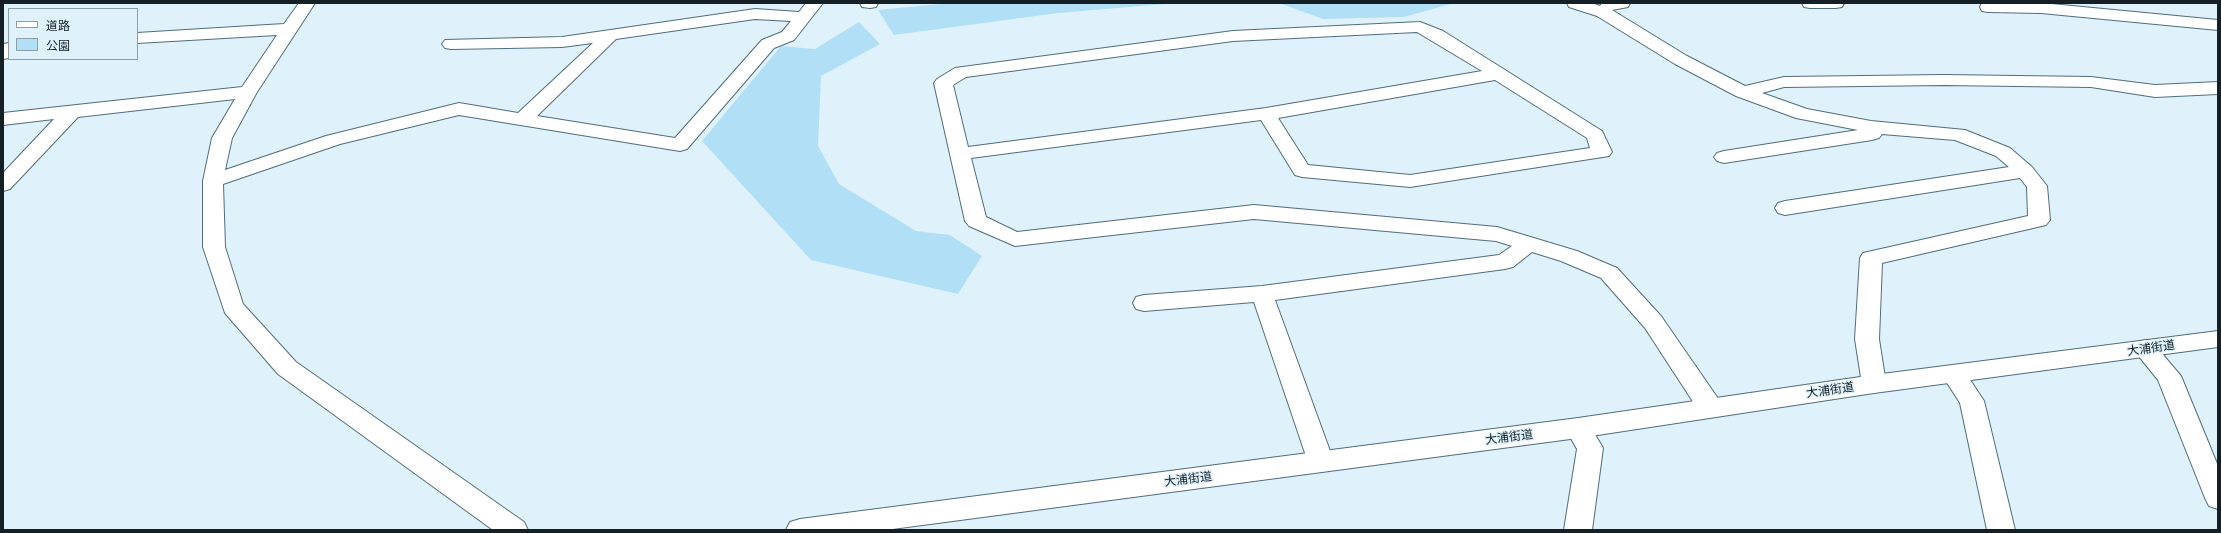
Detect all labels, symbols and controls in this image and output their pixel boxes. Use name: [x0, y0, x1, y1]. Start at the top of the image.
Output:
legend: [8, 8, 138, 60]
text: 道路: [46, 18, 70, 32]
text: 公園: [46, 38, 70, 52]
street label: 大浦街道: [2126, 338, 2176, 358]
street label: 大浦街道: [1805, 380, 1855, 400]
street label: 大浦街道: [1484, 427, 1534, 447]
street label: 大浦街道: [1163, 469, 1213, 489]

